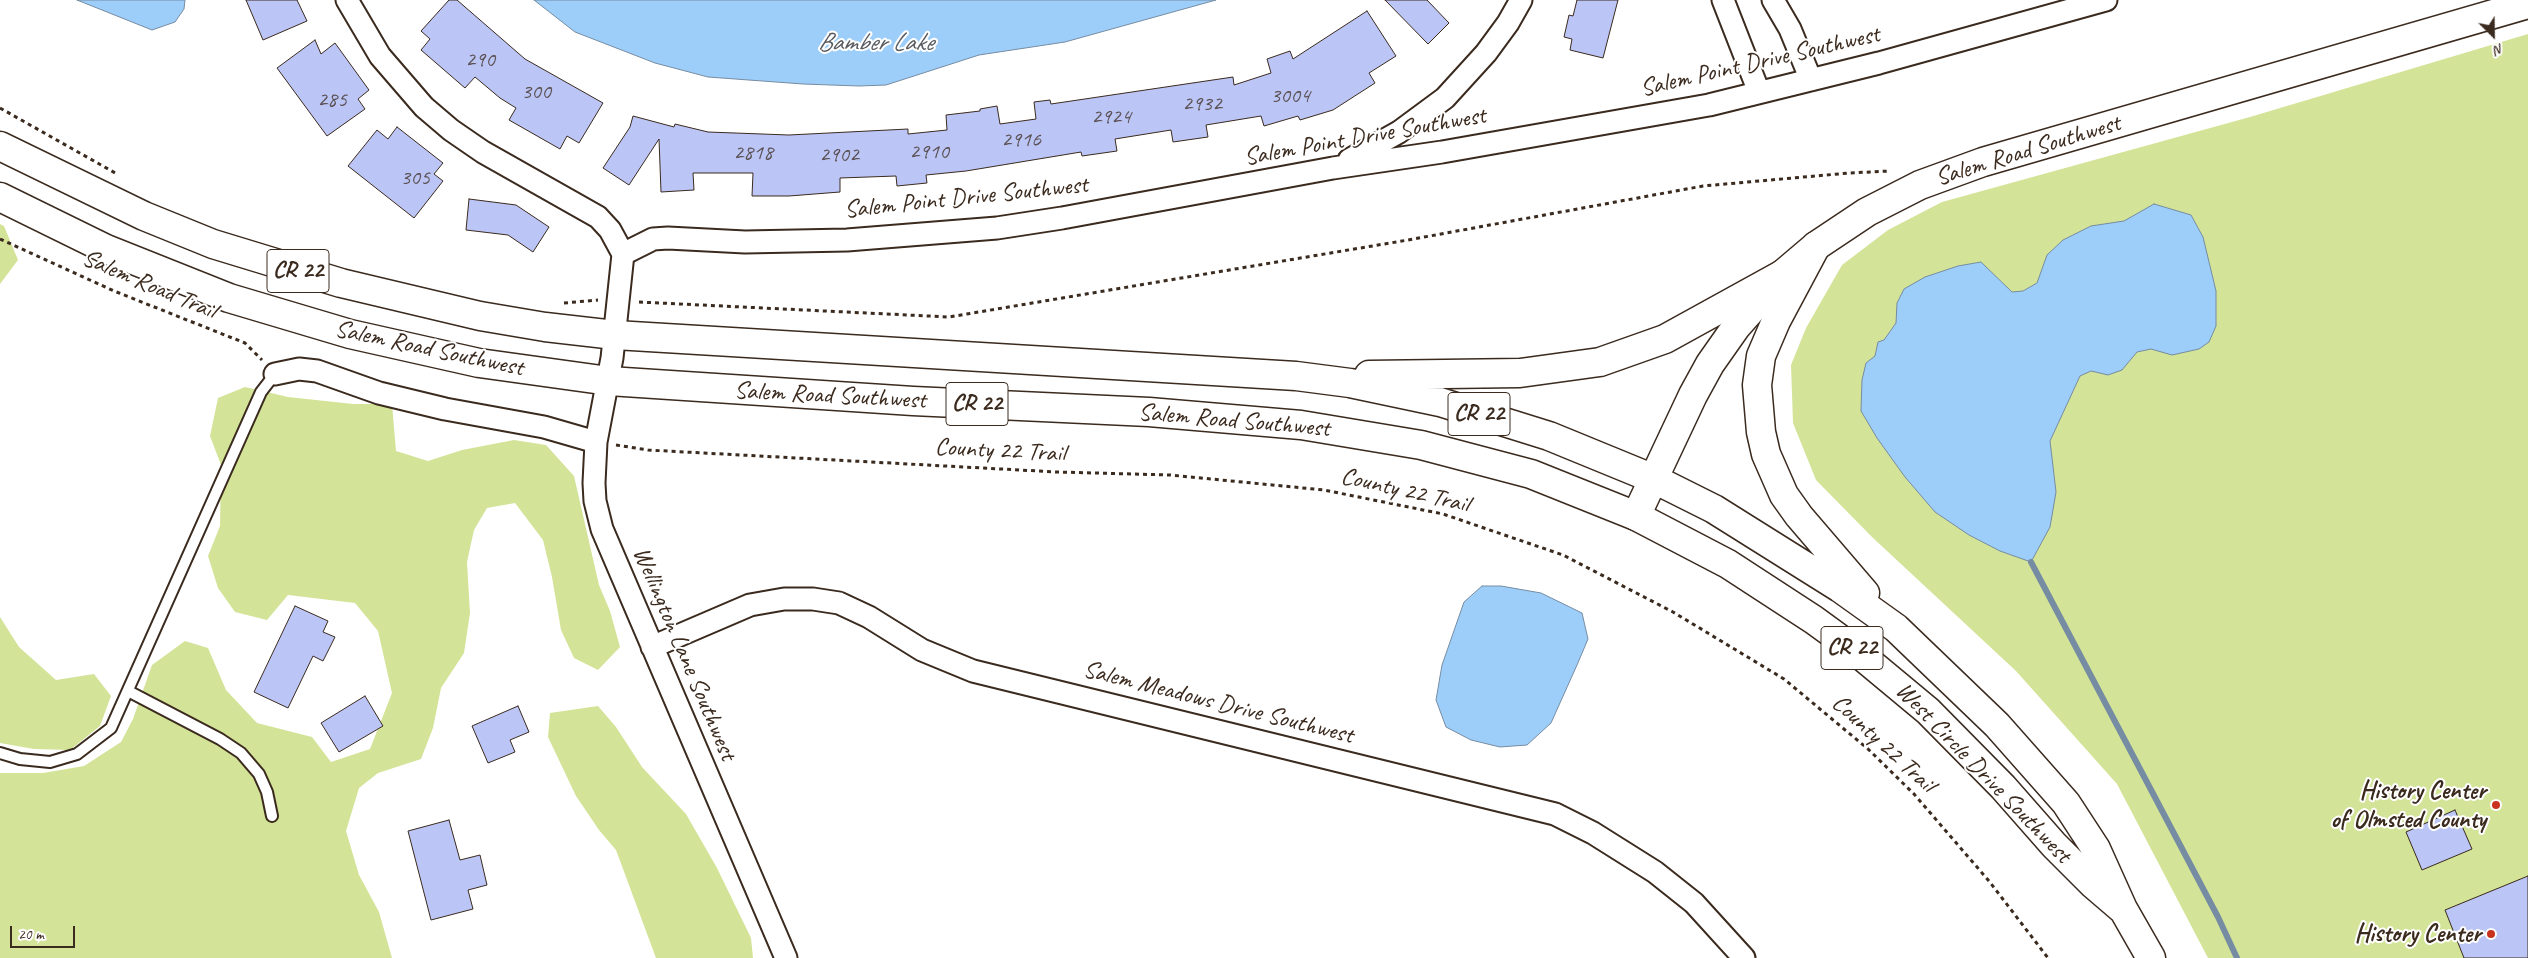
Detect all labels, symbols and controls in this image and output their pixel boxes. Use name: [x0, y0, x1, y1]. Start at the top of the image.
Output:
north arrow: [2468, 10, 2518, 60]
street label: Salem Point Drive Southwest: [1637, 20, 1883, 104]
water label: Bamber Lake: [817, 27, 933, 59]
text: N: [2492, 40, 2506, 59]
house number: 290: [465, 47, 495, 73]
house number: 300: [521, 79, 551, 105]
house number: 3004: [1270, 83, 1310, 109]
house number: 285: [317, 87, 347, 113]
house number: 2932: [1182, 91, 1222, 117]
street label: Salem Point Drive Southwest: [1242, 101, 1488, 173]
house number: 2924: [1091, 104, 1131, 130]
street label: Salem Road Southwest: [1932, 109, 2124, 193]
house number: 2916: [1001, 127, 1041, 153]
house number: 2910: [909, 139, 949, 165]
house number: 2818: [733, 140, 773, 166]
house number: 2902: [819, 142, 859, 168]
house number: 305: [400, 165, 430, 191]
street label: Salem Point Drive Southwest: [843, 170, 1089, 226]
street label: Salem Road Trail: [78, 243, 220, 327]
road number: CR 22: [267, 250, 329, 292]
street label: Salem Road Southwest: [332, 314, 526, 384]
street label: Salem Road Southwest: [733, 376, 927, 416]
road number: CR 22: [946, 382, 1008, 426]
road number: CR 22: [1448, 392, 1510, 436]
street label: Salem Road Southwest: [1137, 398, 1331, 444]
street label: County 22 Trail: [934, 433, 1066, 469]
street label: County 22 Trail: [1338, 462, 1472, 520]
street label: Wellington Lane Southwest: [626, 543, 742, 765]
road number: CR 22: [1821, 626, 1883, 670]
street label: Salem Meadows Drive Southwest: [1080, 655, 1356, 751]
street label: West Circle Drive Southwest: [1889, 676, 2077, 870]
street label: County 22 Trail: [1825, 688, 1941, 800]
place label: History Center of Olmsted County: [2331, 776, 2486, 835]
marker: History Center of Olmsted County: [2490, 799, 2502, 811]
scale bar: [12, 916, 78, 948]
place label: History Center: [2354, 919, 2481, 949]
text: 20 m: [18, 925, 44, 944]
marker: History Center: [2485, 928, 2497, 940]

